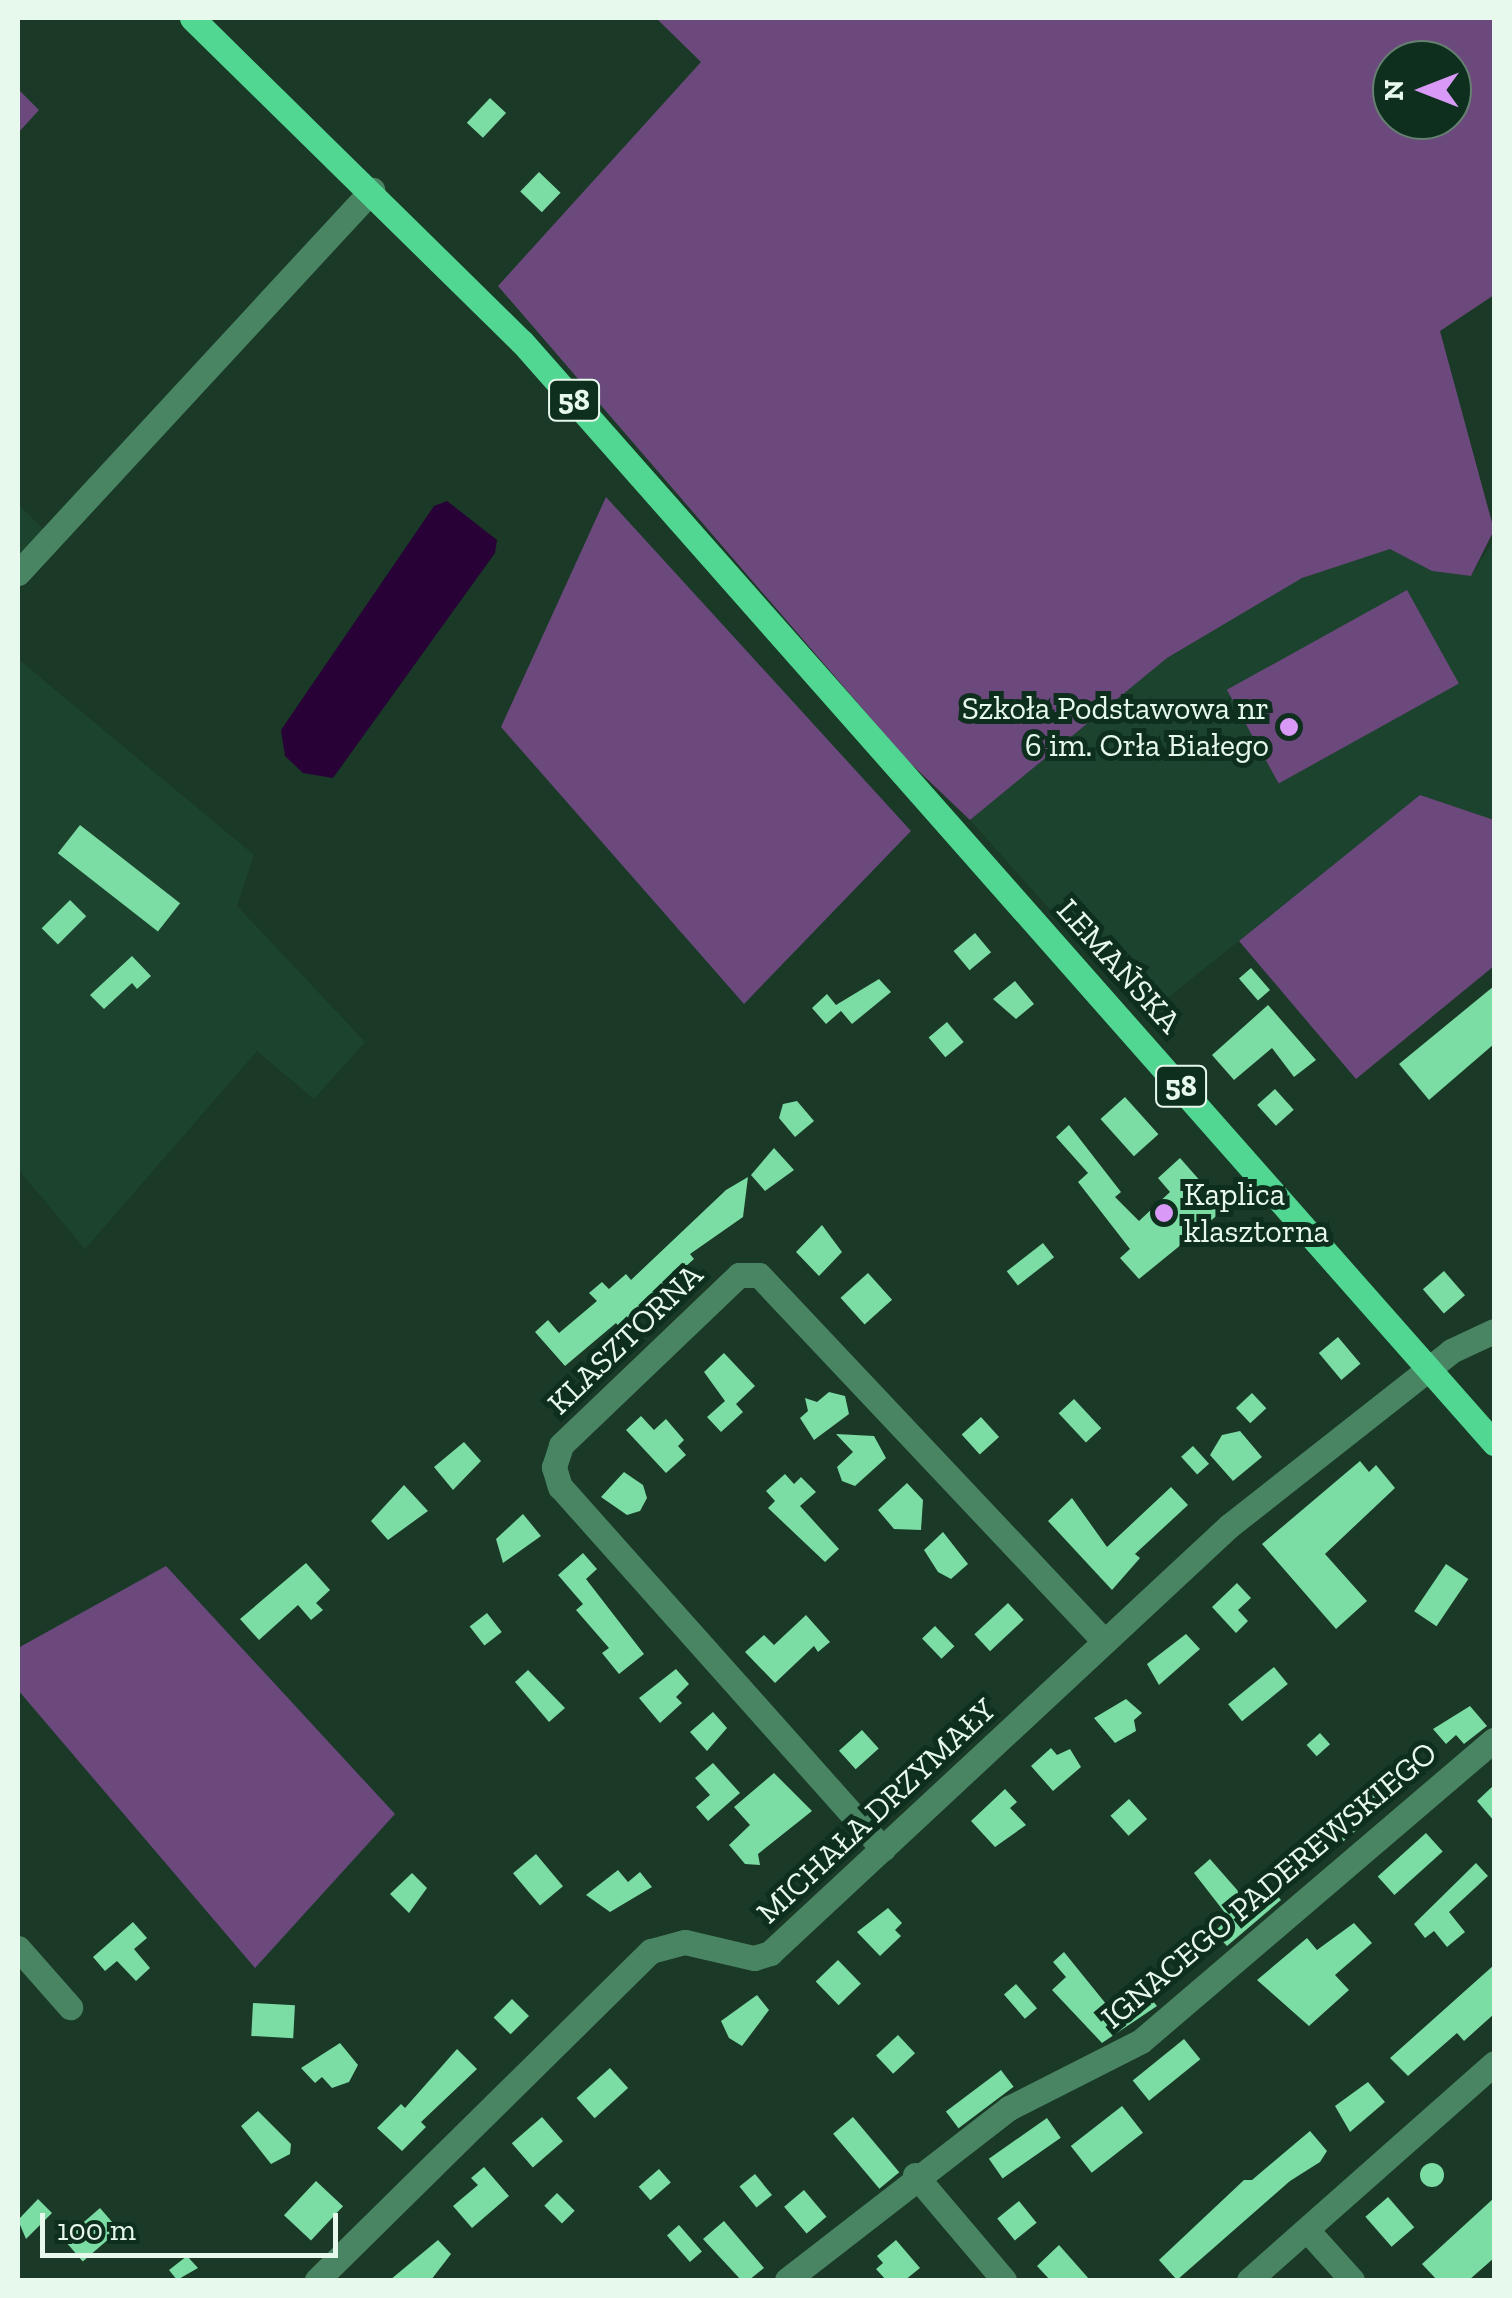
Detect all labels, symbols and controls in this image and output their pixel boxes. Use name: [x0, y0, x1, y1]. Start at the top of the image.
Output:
north arrow: [1372, 40, 1472, 140]
text: N: [1377, 79, 1410, 101]
road number: 58: [546, 375, 602, 425]
place label: Szkoła Podstawowa nr 6 im. Orła Białego: [962, 690, 1269, 765]
marker: Szkoła Podstawowa nr 6 im. Orła Białego: [1278, 716, 1300, 738]
street label: LEMAŃSKA: [1049, 891, 1189, 1041]
road number: 58: [1154, 1061, 1208, 1111]
place label: Kaplica klasztorna: [1184, 1176, 1329, 1251]
marker: Kaplica klasztorna: [1153, 1202, 1175, 1224]
street label: KLASZTORNA: [540, 1256, 710, 1422]
street label: MICHAŁA DRZYMAŁY: [748, 1690, 1004, 1932]
street label: IGNACEGO PADEREWSKIEGO: [1094, 1733, 1444, 2037]
scale bar: [45, 2193, 342, 2255]
text: 100 m: [57, 2212, 136, 2248]

